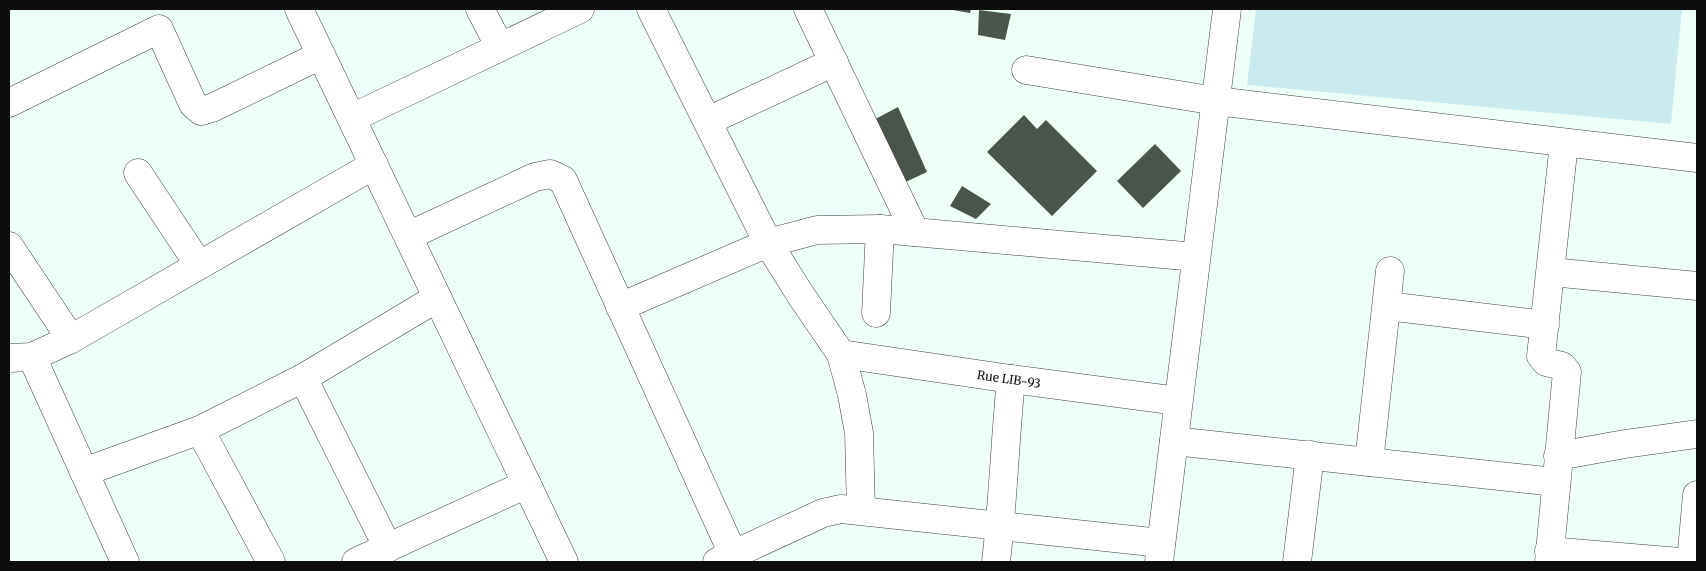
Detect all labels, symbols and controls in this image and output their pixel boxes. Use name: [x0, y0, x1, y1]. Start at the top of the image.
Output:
street label: Rue LIB-93: [976, 367, 1042, 391]

